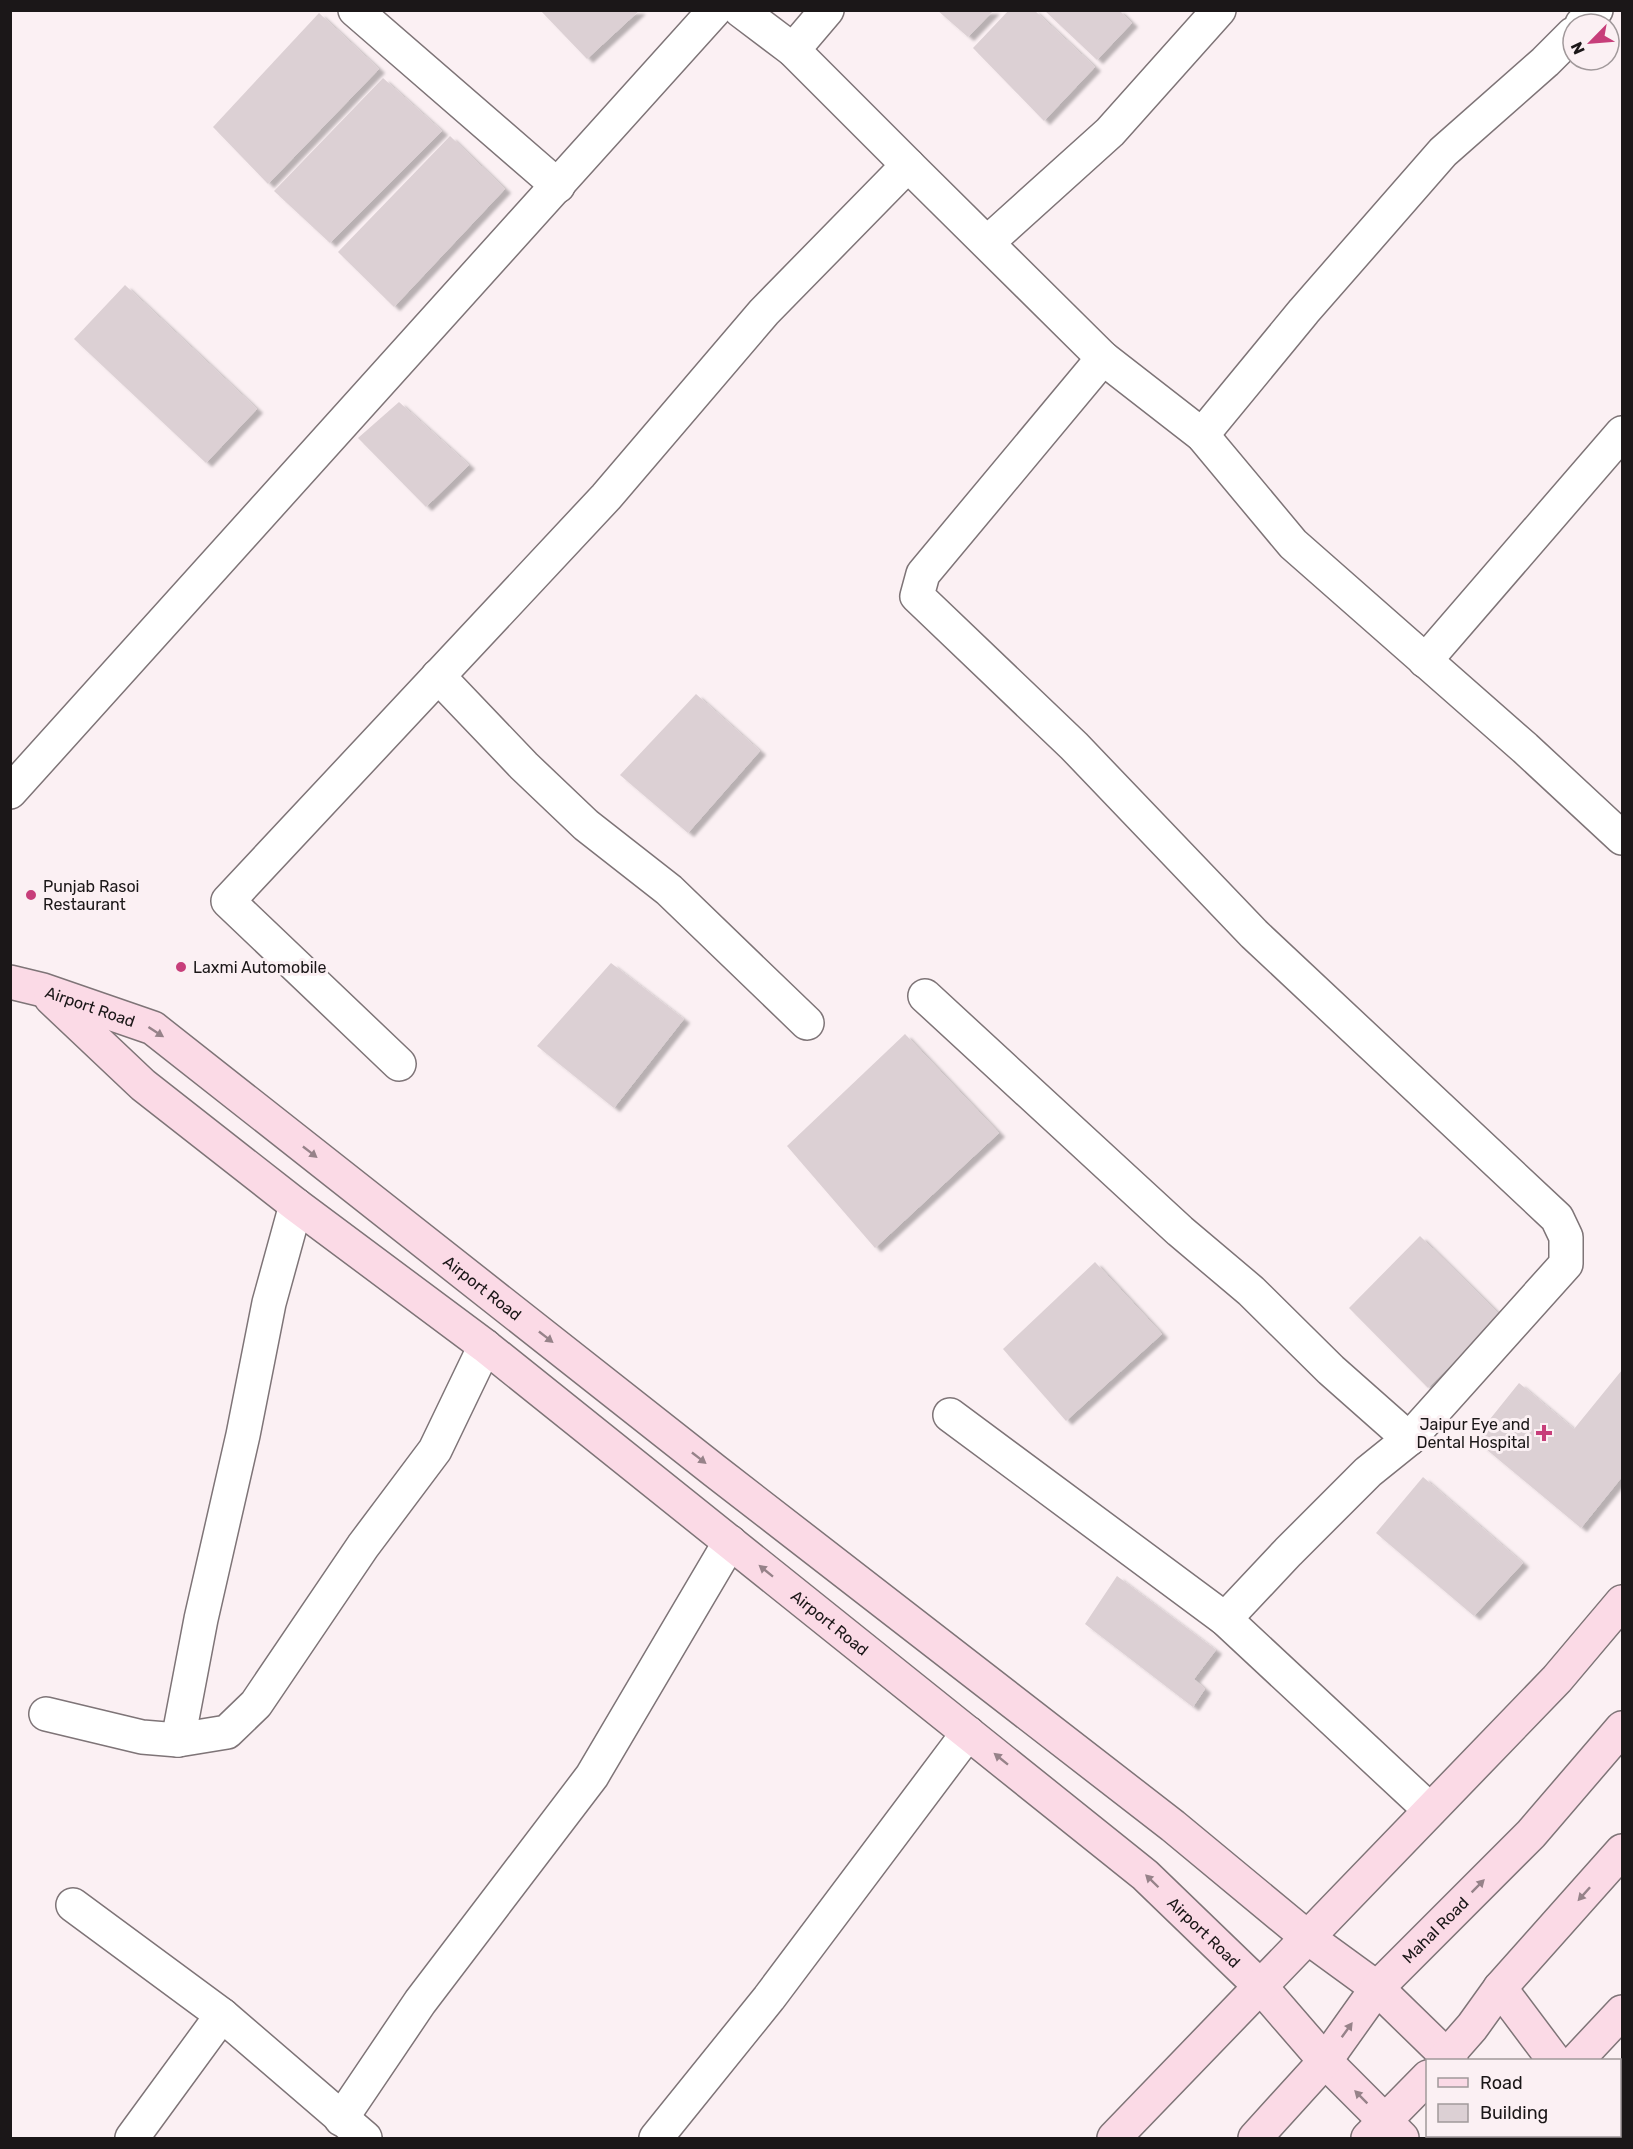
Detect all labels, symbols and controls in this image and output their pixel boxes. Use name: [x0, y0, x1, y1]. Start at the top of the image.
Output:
north arrow: [1561, 12, 1621, 72]
text: N: [1567, 39, 1589, 57]
place label: Punjab Rasoi Restaurant: [43, 877, 139, 914]
marker: Punjab Rasoi Restaurant: [24, 888, 38, 902]
place label: Laxmi Automobile: [193, 958, 326, 977]
marker: Laxmi Automobile: [174, 960, 188, 974]
street label: Airport Road: [43, 983, 138, 1031]
one-way arrow: [148, 1026, 164, 1038]
one-way arrow: [302, 1145, 318, 1158]
street label: Airport Road: [440, 1252, 525, 1325]
one-way arrow: [538, 1331, 553, 1343]
place label: Jaipur Eye and Dental Hospital: [1416, 1415, 1530, 1452]
marker: Jaipur Eye and Dental Hospital: [1535, 1424, 1553, 1442]
one-way arrow: [691, 1451, 707, 1464]
one-way arrow: [759, 1566, 774, 1578]
street label: Airport Road: [787, 1586, 872, 1660]
one-way arrow: [993, 1753, 1008, 1765]
one-way arrow: [1146, 1875, 1160, 1889]
one-way arrow: [1471, 1880, 1485, 1894]
one-way arrow: [1578, 1886, 1591, 1901]
street label: Airport Road: [1164, 1893, 1244, 1972]
street label: Mahal Road: [1398, 1893, 1473, 1967]
one-way arrow: [1341, 2022, 1353, 2038]
legend: [1426, 2059, 1621, 2137]
text: Road: [1480, 2072, 1523, 2094]
one-way arrow: [1354, 2090, 1368, 2104]
text: Building: [1480, 2102, 1548, 2124]

